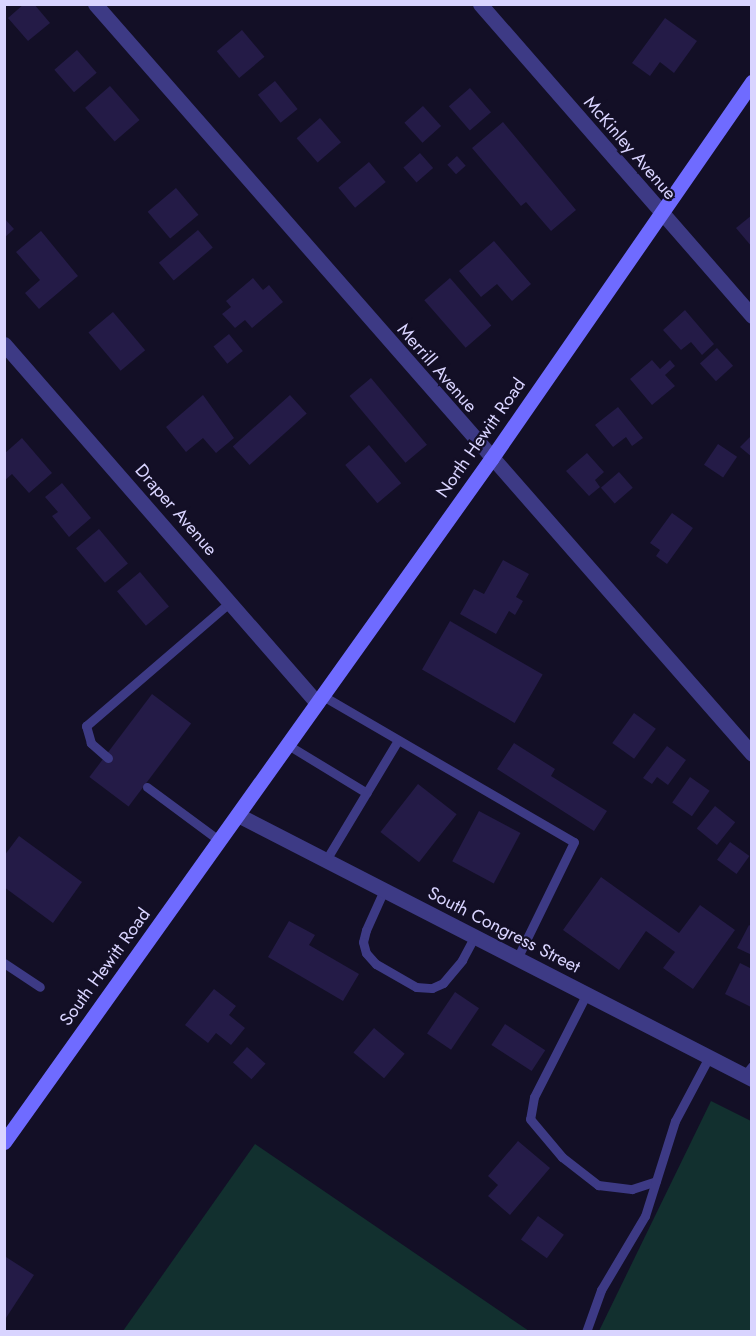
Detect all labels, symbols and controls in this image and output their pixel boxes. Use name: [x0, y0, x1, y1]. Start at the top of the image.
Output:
street label: McKinley Avenue: [579, 92, 681, 204]
street label: Merrill Avenue: [393, 319, 481, 417]
street label: North Hewitt Road: [432, 374, 530, 502]
street label: Draper Avenue: [130, 460, 222, 560]
street label: South Congress Street: [424, 882, 584, 978]
street label: South Hewitt Road: [55, 904, 155, 1030]

